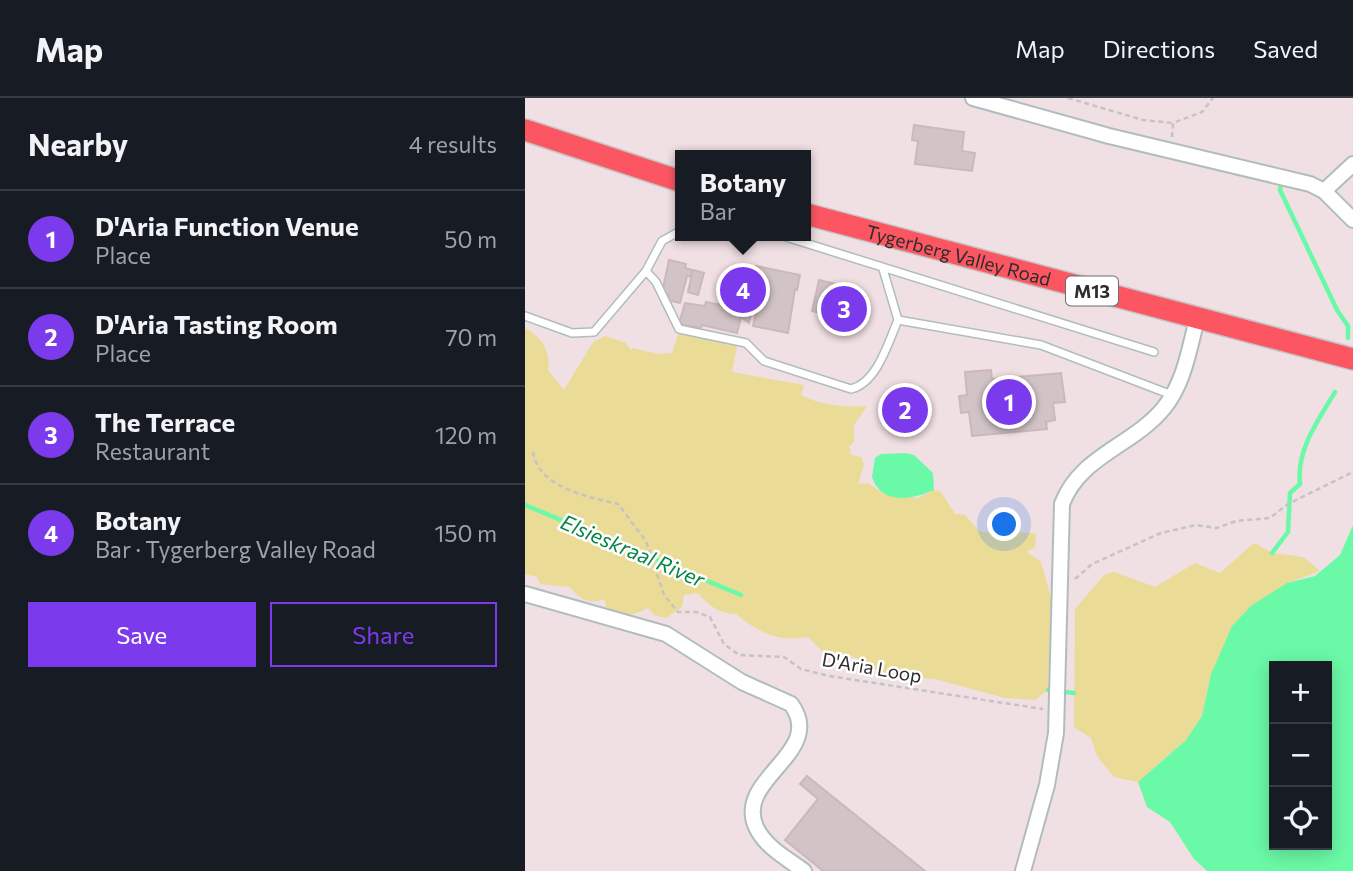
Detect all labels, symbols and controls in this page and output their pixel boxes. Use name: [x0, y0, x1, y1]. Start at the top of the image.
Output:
text: Map: [35, 28, 103, 69]
text: Map: [1015, 34, 1065, 63]
text: Directions: [1103, 34, 1215, 63]
text: Saved: [1253, 34, 1318, 63]
text: Nearby: [28, 125, 128, 162]
text: 4 results: [409, 130, 497, 158]
popup: [675, 150, 811, 241]
text: Botany: [700, 166, 786, 197]
text: Bar: [700, 197, 736, 225]
text: D'Aria Function Venue: [95, 210, 359, 241]
street label: Tygerberg Valley Road: [864, 219, 1054, 290]
text: 1: [46, 225, 56, 253]
text: 50 m: [444, 225, 497, 253]
text: Place: [95, 241, 151, 269]
pin: 4: [720, 264, 766, 316]
road number: M13: [1066, 276, 1118, 306]
pin: 3: [821, 283, 867, 335]
text: D'Aria Tasting Room: [95, 308, 338, 339]
text: 2: [44, 323, 58, 351]
text: 70 m: [445, 323, 497, 351]
text: Place: [95, 339, 151, 367]
pin: 1: [986, 376, 1032, 428]
pin: 2: [882, 384, 928, 436]
text: The Terrace: [95, 406, 235, 437]
text: 3: [44, 421, 58, 449]
text: 120 m: [435, 421, 497, 449]
text: Restaurant: [95, 437, 210, 465]
text: Botany: [95, 504, 181, 535]
your location: [987, 507, 1021, 541]
water label: Elsieskraal River: [557, 508, 709, 592]
text: 4: [44, 519, 58, 547]
text: 150 m: [434, 519, 497, 547]
text: Bar · Tygerberg Valley Road: [95, 535, 376, 563]
button: Save: [28, 602, 256, 667]
button: Share: [270, 602, 497, 667]
street label: D'Aria Loop: [820, 647, 924, 687]
map controls: [1269, 661, 1332, 850]
button: +: [1269, 661, 1332, 724]
button: −: [1269, 724, 1332, 787]
button: locate: [1269, 787, 1332, 850]

